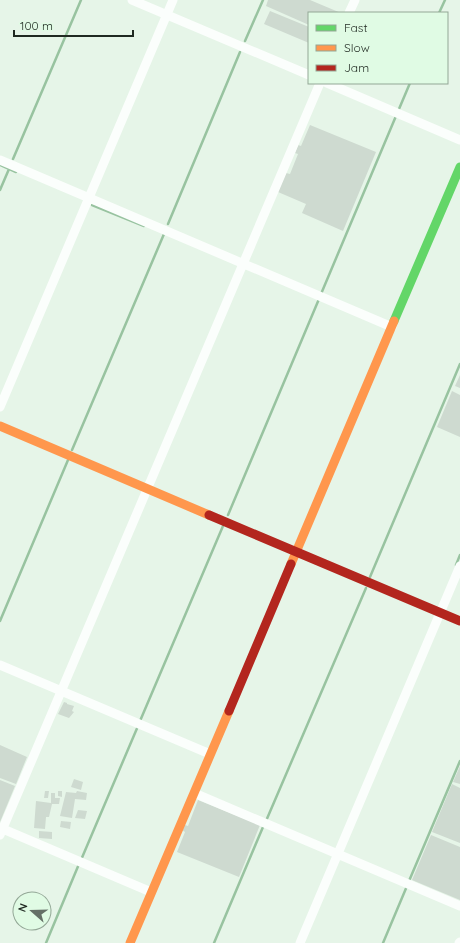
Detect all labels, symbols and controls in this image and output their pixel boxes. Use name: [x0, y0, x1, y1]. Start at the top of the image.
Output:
scale bar: [14, 12, 133, 38]
legend: [308, 12, 448, 84]
text: 100 m: [20, 18, 53, 33]
text: Fast: [344, 20, 368, 35]
text: Slow: [344, 40, 370, 55]
text: Jam: [344, 60, 369, 75]
north arrow: [12, 891, 52, 931]
text: N: [15, 901, 31, 914]

